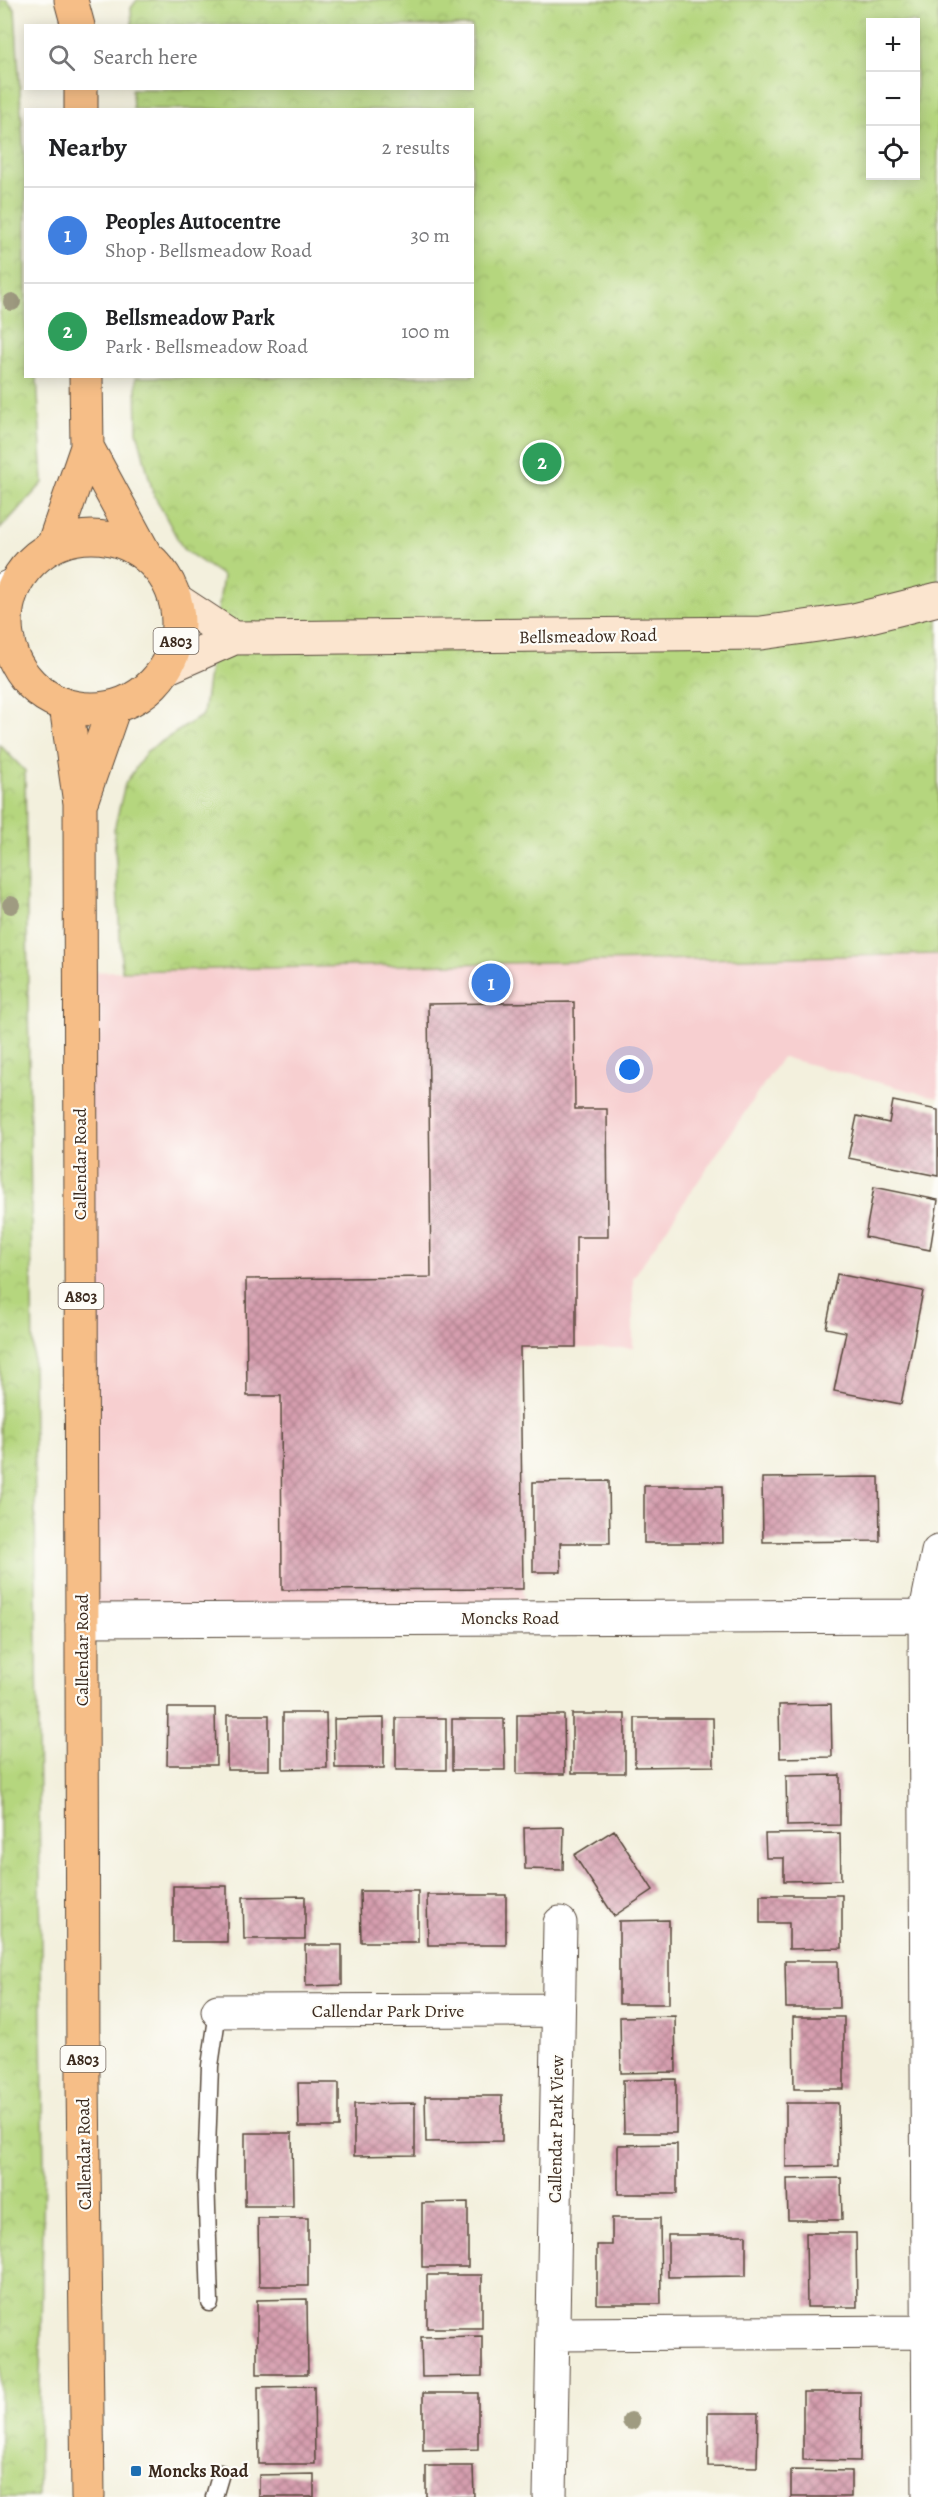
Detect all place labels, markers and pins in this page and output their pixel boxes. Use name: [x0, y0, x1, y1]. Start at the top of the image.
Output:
pin: 2: [522, 440, 562, 484]
pin: 1: [472, 960, 510, 1006]
place label: Moncks Road: [148, 2459, 249, 2483]
marker: Moncks Road: [129, 2464, 143, 2478]

